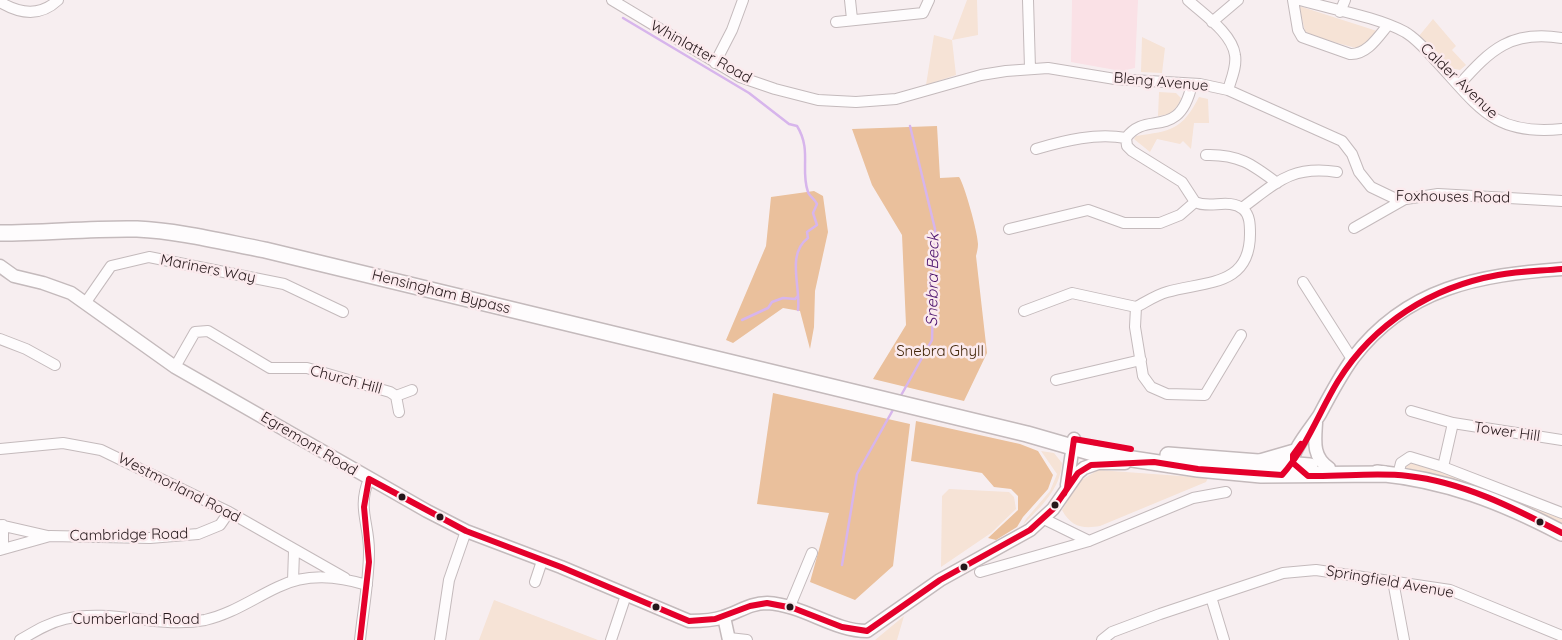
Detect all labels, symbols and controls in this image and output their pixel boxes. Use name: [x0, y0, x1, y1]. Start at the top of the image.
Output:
street label: Whinlatter Road: [647, 17, 755, 87]
street label: Calder Avenue: [1416, 39, 1502, 123]
street label: Bleng Avenue: [1113, 69, 1209, 95]
street label: Foxhouses Road: [1396, 187, 1510, 207]
water label: Snebra Beck: [923, 233, 943, 327]
street label: Mariners Way: [159, 251, 257, 287]
street label: Hensingham Bypass: [370, 266, 512, 318]
park label: Snebra Ghyll: [896, 342, 984, 360]
street label: Church Hill: [308, 362, 384, 398]
street label: Egremont Road: [257, 408, 361, 480]
street label: Tower Hill: [1473, 418, 1541, 446]
street label: Westmorland Road: [115, 449, 243, 527]
unlabelled marker: [397, 492, 407, 502]
unlabelled marker: [1050, 500, 1060, 510]
unlabelled marker: [435, 512, 445, 522]
unlabelled marker: [1535, 517, 1545, 527]
street label: Cambridge Road: [70, 525, 188, 545]
unlabelled marker: [959, 562, 969, 572]
street label: Springfield Avenue: [1325, 562, 1455, 602]
unlabelled marker: [651, 602, 661, 612]
unlabelled marker: [785, 602, 795, 612]
street label: Cumberland Road: [73, 610, 199, 628]

